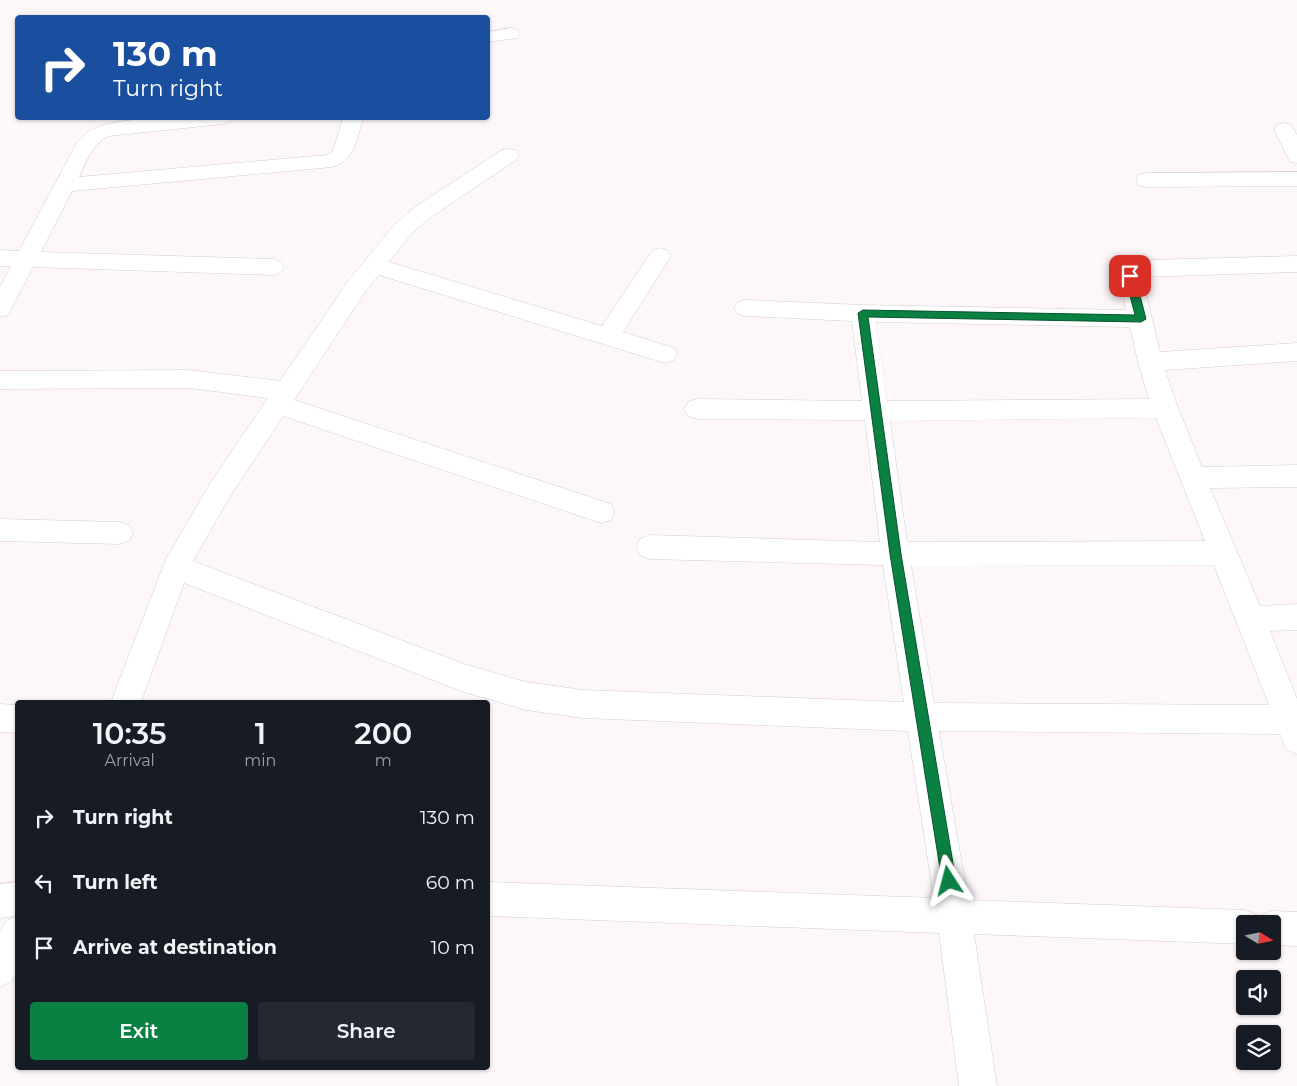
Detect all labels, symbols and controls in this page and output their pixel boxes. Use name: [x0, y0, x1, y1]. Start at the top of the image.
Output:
text: 130 m: [113, 32, 218, 75]
icon: right: [30, 35, 95, 100]
text: Turn right: [113, 75, 223, 102]
pin: [1109, 255, 1151, 297]
icon: arrive: [1116, 262, 1144, 290]
text: 10:35: [93, 715, 166, 752]
text: 1: [255, 715, 266, 752]
text: 200: [354, 715, 412, 752]
text: Arrival: [104, 751, 155, 770]
text: min: [244, 751, 276, 770]
text: m: [375, 751, 392, 770]
icon: right: [30, 804, 58, 832]
text: Turn right: [73, 806, 173, 829]
text: 130 m: [420, 806, 475, 829]
position arrow: [922, 854, 974, 906]
icon: left: [30, 869, 58, 897]
text: Turn left: [73, 871, 158, 894]
text: 60 m: [426, 871, 475, 894]
north arrow: [1236, 915, 1281, 960]
map controls: [1236, 915, 1281, 1070]
icon: arrive: [30, 934, 58, 962]
text: Arrive at destination: [73, 936, 277, 959]
text: 10 m: [430, 936, 475, 959]
button: sound: [1236, 970, 1281, 1015]
button: Exit: [30, 1002, 248, 1060]
button: Share: [258, 1002, 475, 1060]
button: layers: [1236, 1025, 1281, 1070]

